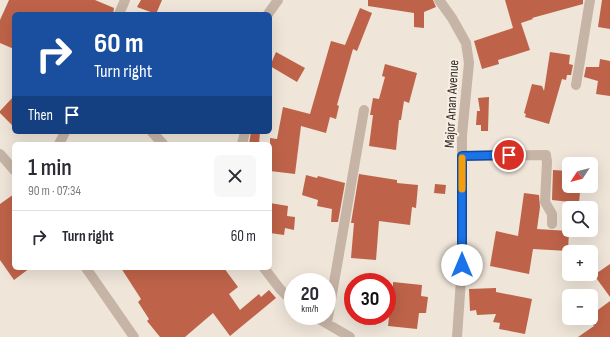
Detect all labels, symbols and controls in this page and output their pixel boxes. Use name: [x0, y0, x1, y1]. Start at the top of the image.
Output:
text: 60 m: [94, 27, 143, 60]
icon: right: [28, 28, 80, 80]
street label: Major Anan Avenue: [441, 59, 462, 149]
text: Turn right: [94, 61, 152, 82]
icon: arrive: [61, 104, 83, 126]
text: Then: [28, 106, 53, 125]
pin: [492, 138, 526, 172]
icon: arrive: [498, 144, 520, 166]
text: 1 min: [28, 153, 72, 182]
button: close: [214, 155, 256, 197]
north arrow: [562, 157, 598, 193]
map controls: [562, 157, 598, 325]
text: 90 m · 07:34: [28, 183, 81, 199]
button: search: [562, 201, 598, 237]
icon: right: [28, 226, 50, 248]
text: Turn right: [62, 227, 114, 246]
text: 60 m: [231, 227, 256, 246]
position arrow: [441, 244, 483, 286]
button: +: [562, 245, 598, 281]
speed limit sign: 30: [344, 273, 396, 325]
text: 20: [301, 282, 319, 306]
button: −: [562, 289, 598, 325]
text: km/h: [301, 303, 319, 315]

